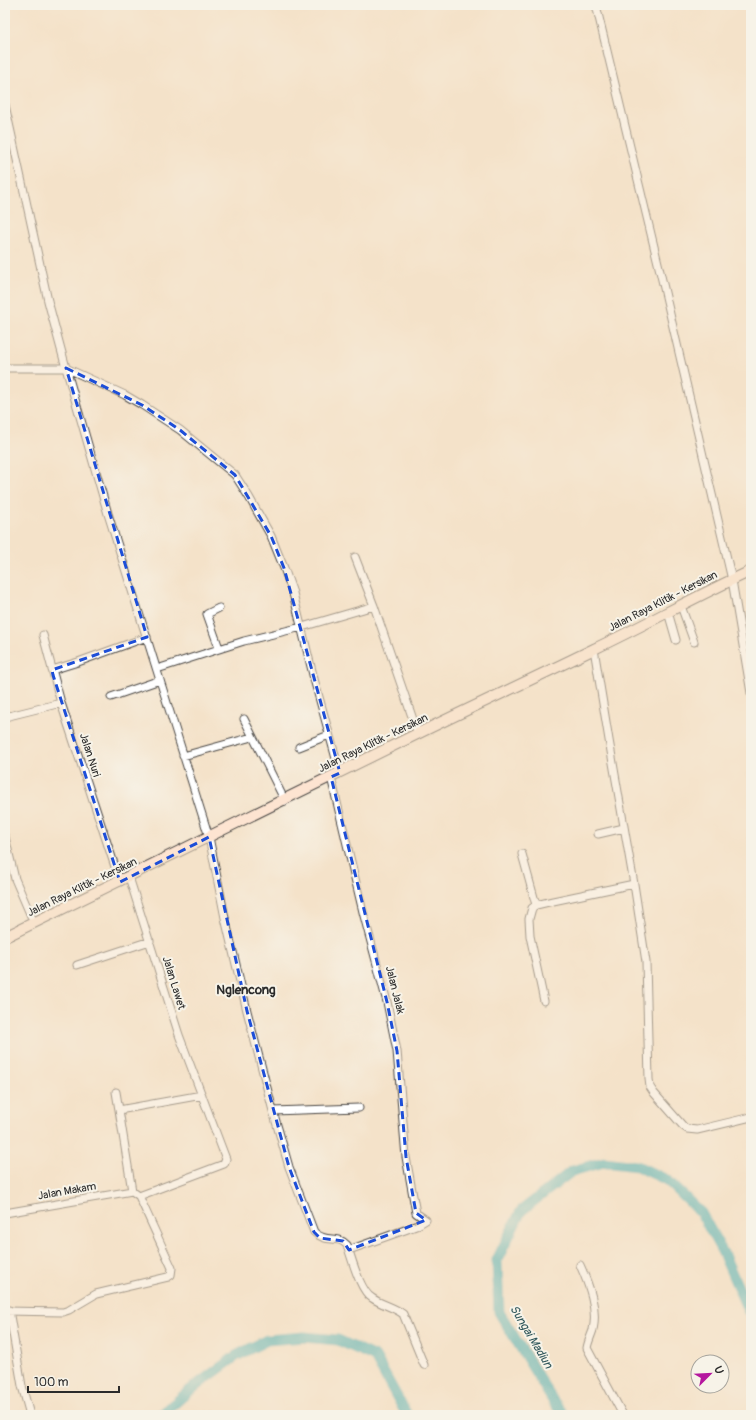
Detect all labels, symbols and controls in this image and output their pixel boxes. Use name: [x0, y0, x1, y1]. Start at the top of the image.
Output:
street label: Jalan Raya Klitik - Kersikan: [607, 568, 719, 634]
street label: Jalan Raya Klitik - Kersikan: [316, 711, 430, 775]
street label: Jalan Nuri: [77, 731, 103, 779]
street label: Jalan Raya Klitik - Kersikan: [25, 855, 139, 919]
street label: Jalan Lawet: [160, 955, 188, 1012]
street label: Jalan Jalak: [383, 965, 407, 1016]
district label: Nglencong: [216, 982, 276, 998]
street label: Jalan Makam: [37, 1179, 97, 1203]
water label: Sungai Madiun: [506, 1303, 556, 1372]
north arrow: [690, 1354, 730, 1394]
text: U: [711, 1364, 726, 1376]
scale bar: [28, 1368, 119, 1394]
text: 100 m: [34, 1375, 69, 1390]

